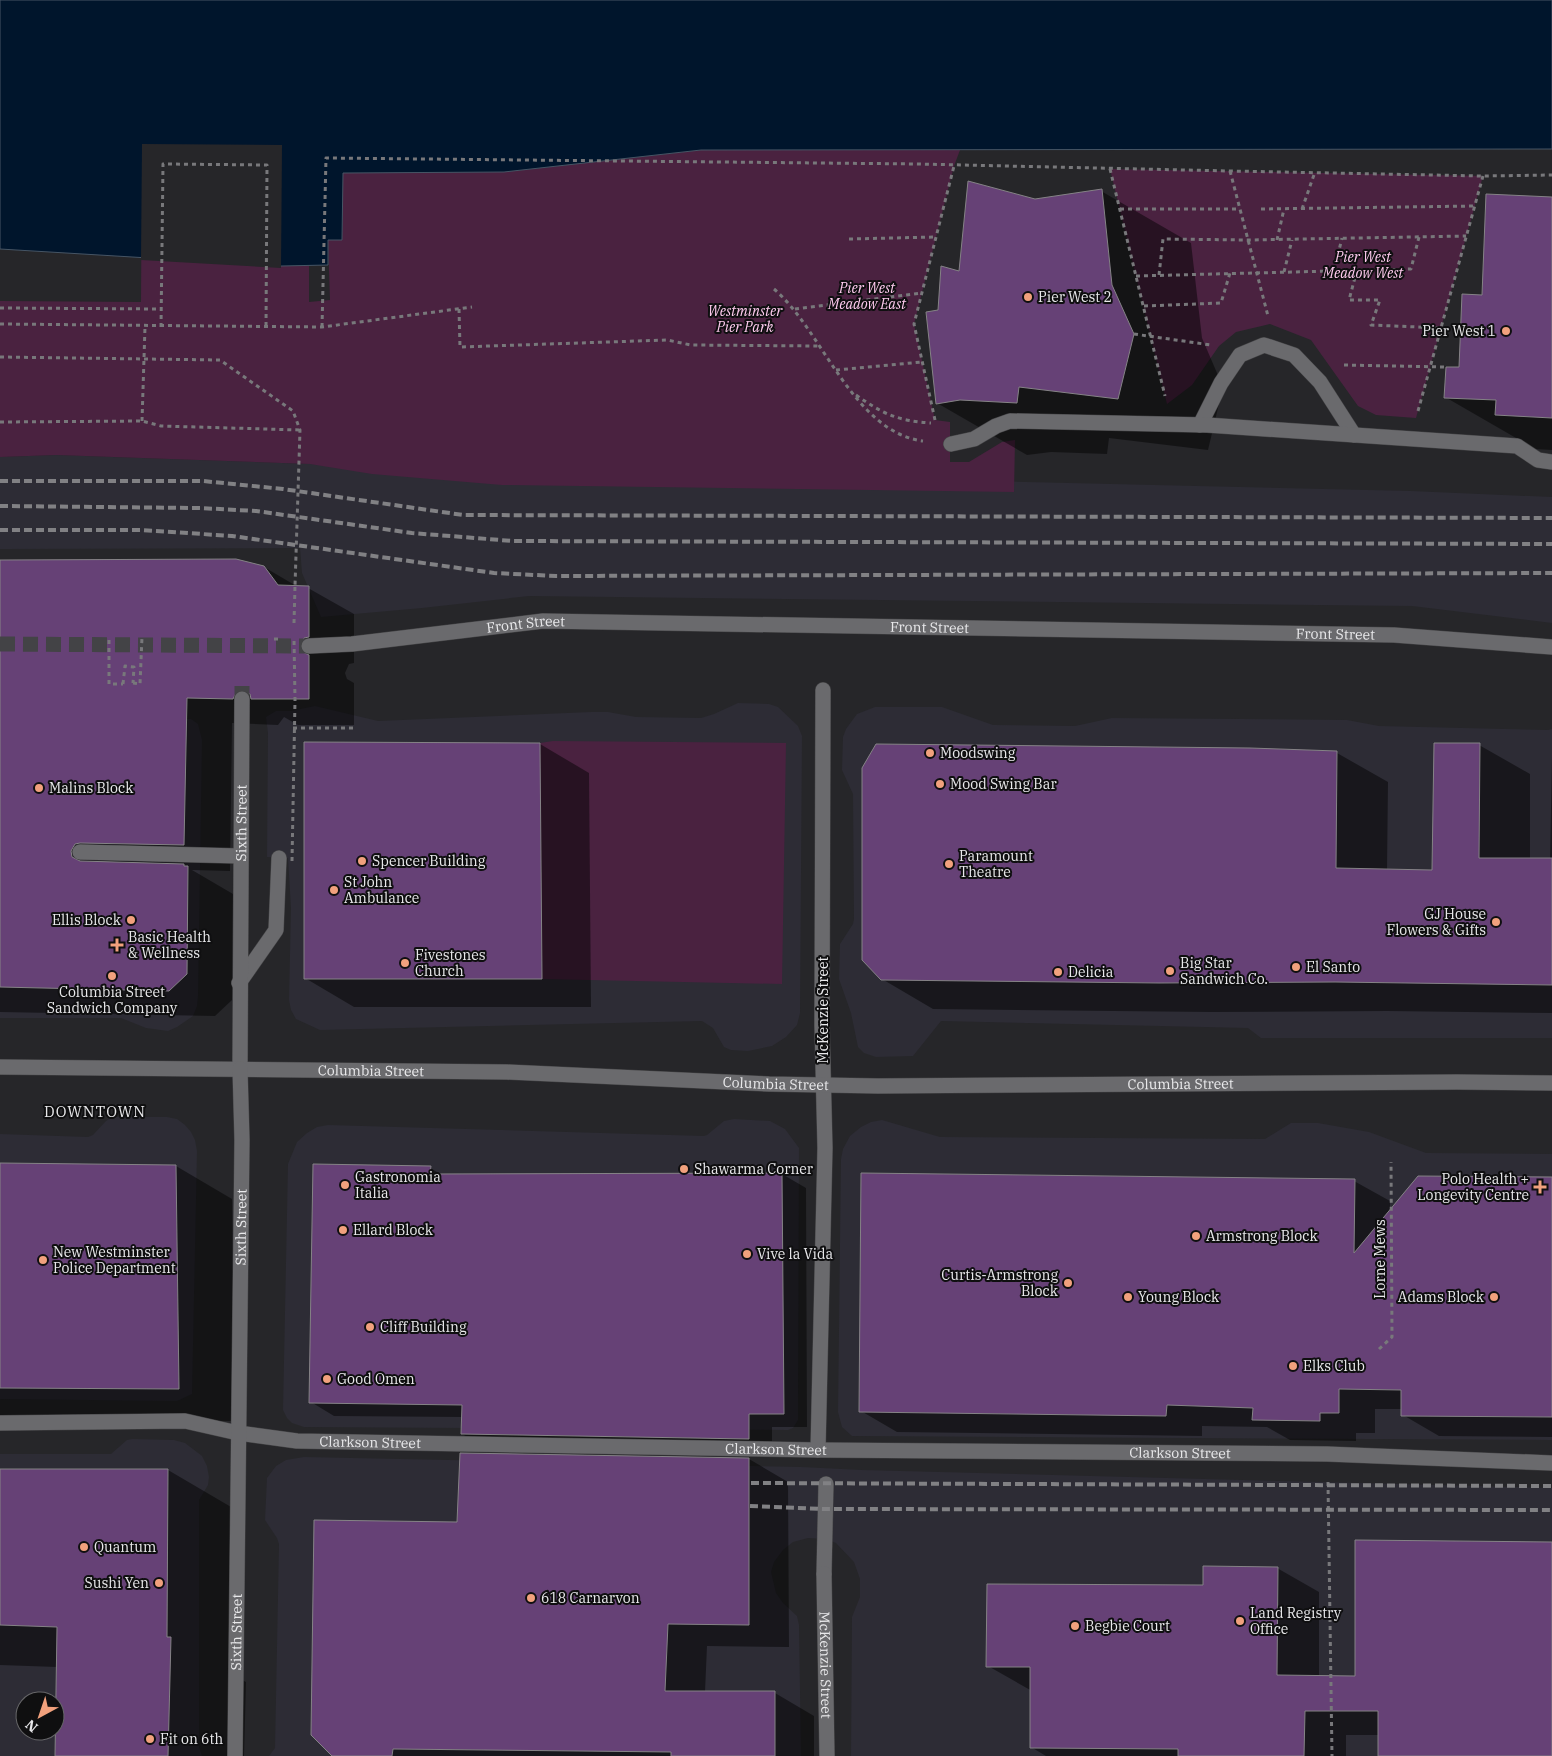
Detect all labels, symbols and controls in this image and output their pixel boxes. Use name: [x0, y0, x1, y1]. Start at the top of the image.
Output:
park label: Pier West Meadow West: [1322, 248, 1404, 282]
park label: Pier West Meadow East: [827, 279, 907, 313]
place label: Pier West 2: [1038, 288, 1112, 306]
marker: Pier West 2: [1022, 291, 1034, 303]
park label: Westminster Pier Park: [708, 302, 783, 336]
place label: Pier West 1: [1422, 322, 1496, 340]
marker: Pier West 1: [1500, 325, 1512, 337]
street label: Front Street: [485, 612, 565, 637]
street label: Front Street: [890, 618, 969, 637]
street label: Front Street: [1296, 624, 1375, 644]
place label: Moodswing: [940, 744, 1016, 762]
marker: Moodswing: [924, 747, 936, 759]
place label: Mood Swing Bar: [950, 775, 1057, 793]
marker: Mood Swing Bar: [934, 778, 946, 790]
place label: Malins Block: [49, 779, 134, 797]
marker: Malins Block: [33, 782, 45, 794]
street label: Sixth Street: [232, 784, 251, 861]
place label: Paramount Theatre: [959, 847, 1033, 881]
place label: Spencer Building: [372, 852, 486, 870]
marker: Spencer Building: [356, 855, 368, 867]
marker: Paramount Theatre: [943, 858, 955, 870]
place label: St John Ambulance: [344, 873, 419, 907]
marker: St John Ambulance: [328, 884, 340, 896]
place label: GJ House Flowers & Gifts: [1386, 905, 1486, 939]
place label: Ellis Block: [52, 911, 122, 929]
marker: Ellis Block: [125, 914, 137, 926]
marker: GJ House Flowers & Gifts: [1490, 916, 1502, 928]
place label: Basic Health & Wellness: [128, 928, 211, 962]
marker: Basic Health & Wellness: [110, 938, 124, 952]
place label: Fivestones Church: [415, 946, 486, 980]
place label: Big Star Sandwich Co.: [1180, 954, 1268, 988]
street label: McKenzie Street: [814, 956, 832, 1064]
marker: Fivestones Church: [399, 957, 411, 969]
place label: El Santo: [1306, 958, 1360, 976]
marker: El Santo: [1290, 961, 1302, 973]
place label: Delicia: [1068, 963, 1114, 981]
marker: Big Star Sandwich Co.: [1164, 965, 1176, 977]
marker: Delicia: [1052, 966, 1064, 978]
marker: Columbia Street Sandwich Company: [106, 970, 118, 982]
place label: Columbia Street Sandwich Company: [47, 983, 178, 1017]
street label: Columbia Street: [318, 1061, 424, 1080]
street label: Columbia Street: [722, 1073, 829, 1094]
street label: Columbia Street: [1128, 1075, 1234, 1093]
district label: DOWNTOWN: [44, 1102, 146, 1121]
place label: Shawarma Corner: [694, 1160, 814, 1178]
marker: Shawarma Corner: [678, 1163, 690, 1175]
place label: Gastronomia Italia: [355, 1168, 441, 1202]
place label: Polo Health + Longevity Centre: [1417, 1170, 1529, 1204]
marker: Gastronomia Italia: [339, 1179, 351, 1191]
marker: Polo Health + Longevity Centre: [1533, 1180, 1547, 1194]
street label: Sixth Street: [232, 1188, 250, 1266]
street label: Lorne Mews: [1371, 1219, 1389, 1299]
place label: Ellard Block: [353, 1221, 434, 1239]
marker: Ellard Block: [337, 1224, 349, 1236]
place label: Armstrong Block: [1206, 1227, 1319, 1245]
marker: Armstrong Block: [1190, 1230, 1202, 1242]
place label: New Westminster Police Department: [53, 1243, 176, 1277]
place label: Vive la Vida: [757, 1245, 834, 1263]
marker: Vive la Vida: [741, 1248, 753, 1260]
marker: New Westminster Police Department: [37, 1254, 49, 1266]
place label: Curtis-Armstrong Block: [941, 1266, 1059, 1300]
marker: Curtis-Armstrong Block: [1062, 1277, 1074, 1289]
place label: Young Block: [1138, 1288, 1220, 1306]
place label: Adams Block: [1398, 1288, 1485, 1306]
marker: Young Block: [1122, 1291, 1134, 1303]
marker: Adams Block: [1488, 1291, 1500, 1303]
place label: Cliff Building: [380, 1318, 467, 1336]
marker: Cliff Building: [364, 1321, 376, 1333]
place label: Elks Club: [1303, 1357, 1365, 1375]
marker: Elks Club: [1287, 1360, 1299, 1372]
place label: Good Omen: [337, 1370, 415, 1388]
marker: Good Omen: [321, 1373, 333, 1385]
street label: Clarkson Street: [319, 1432, 421, 1452]
street label: Clarkson Street: [725, 1439, 827, 1459]
street label: Clarkson Street: [1129, 1443, 1231, 1462]
place label: Quantum: [94, 1538, 156, 1556]
marker: Quantum: [78, 1541, 90, 1553]
place label: Sushi Yen: [85, 1574, 149, 1592]
marker: Sushi Yen: [153, 1577, 165, 1589]
place label: 618 Carnarvon: [541, 1589, 640, 1607]
marker: 618 Carnarvon: [525, 1592, 537, 1604]
street label: Sixth Street: [227, 1593, 246, 1671]
place label: Land Registry Office: [1250, 1604, 1342, 1638]
street label: McKenzie Street: [816, 1611, 835, 1719]
marker: Land Registry Office: [1234, 1615, 1246, 1627]
place label: Begbie Court: [1085, 1617, 1170, 1635]
marker: Begbie Court: [1069, 1620, 1081, 1632]
north arrow: [15, 1691, 65, 1741]
text: N: [22, 1716, 42, 1736]
place label: Fit on 6th: [160, 1730, 223, 1748]
marker: Fit on 6th: [144, 1733, 156, 1745]

